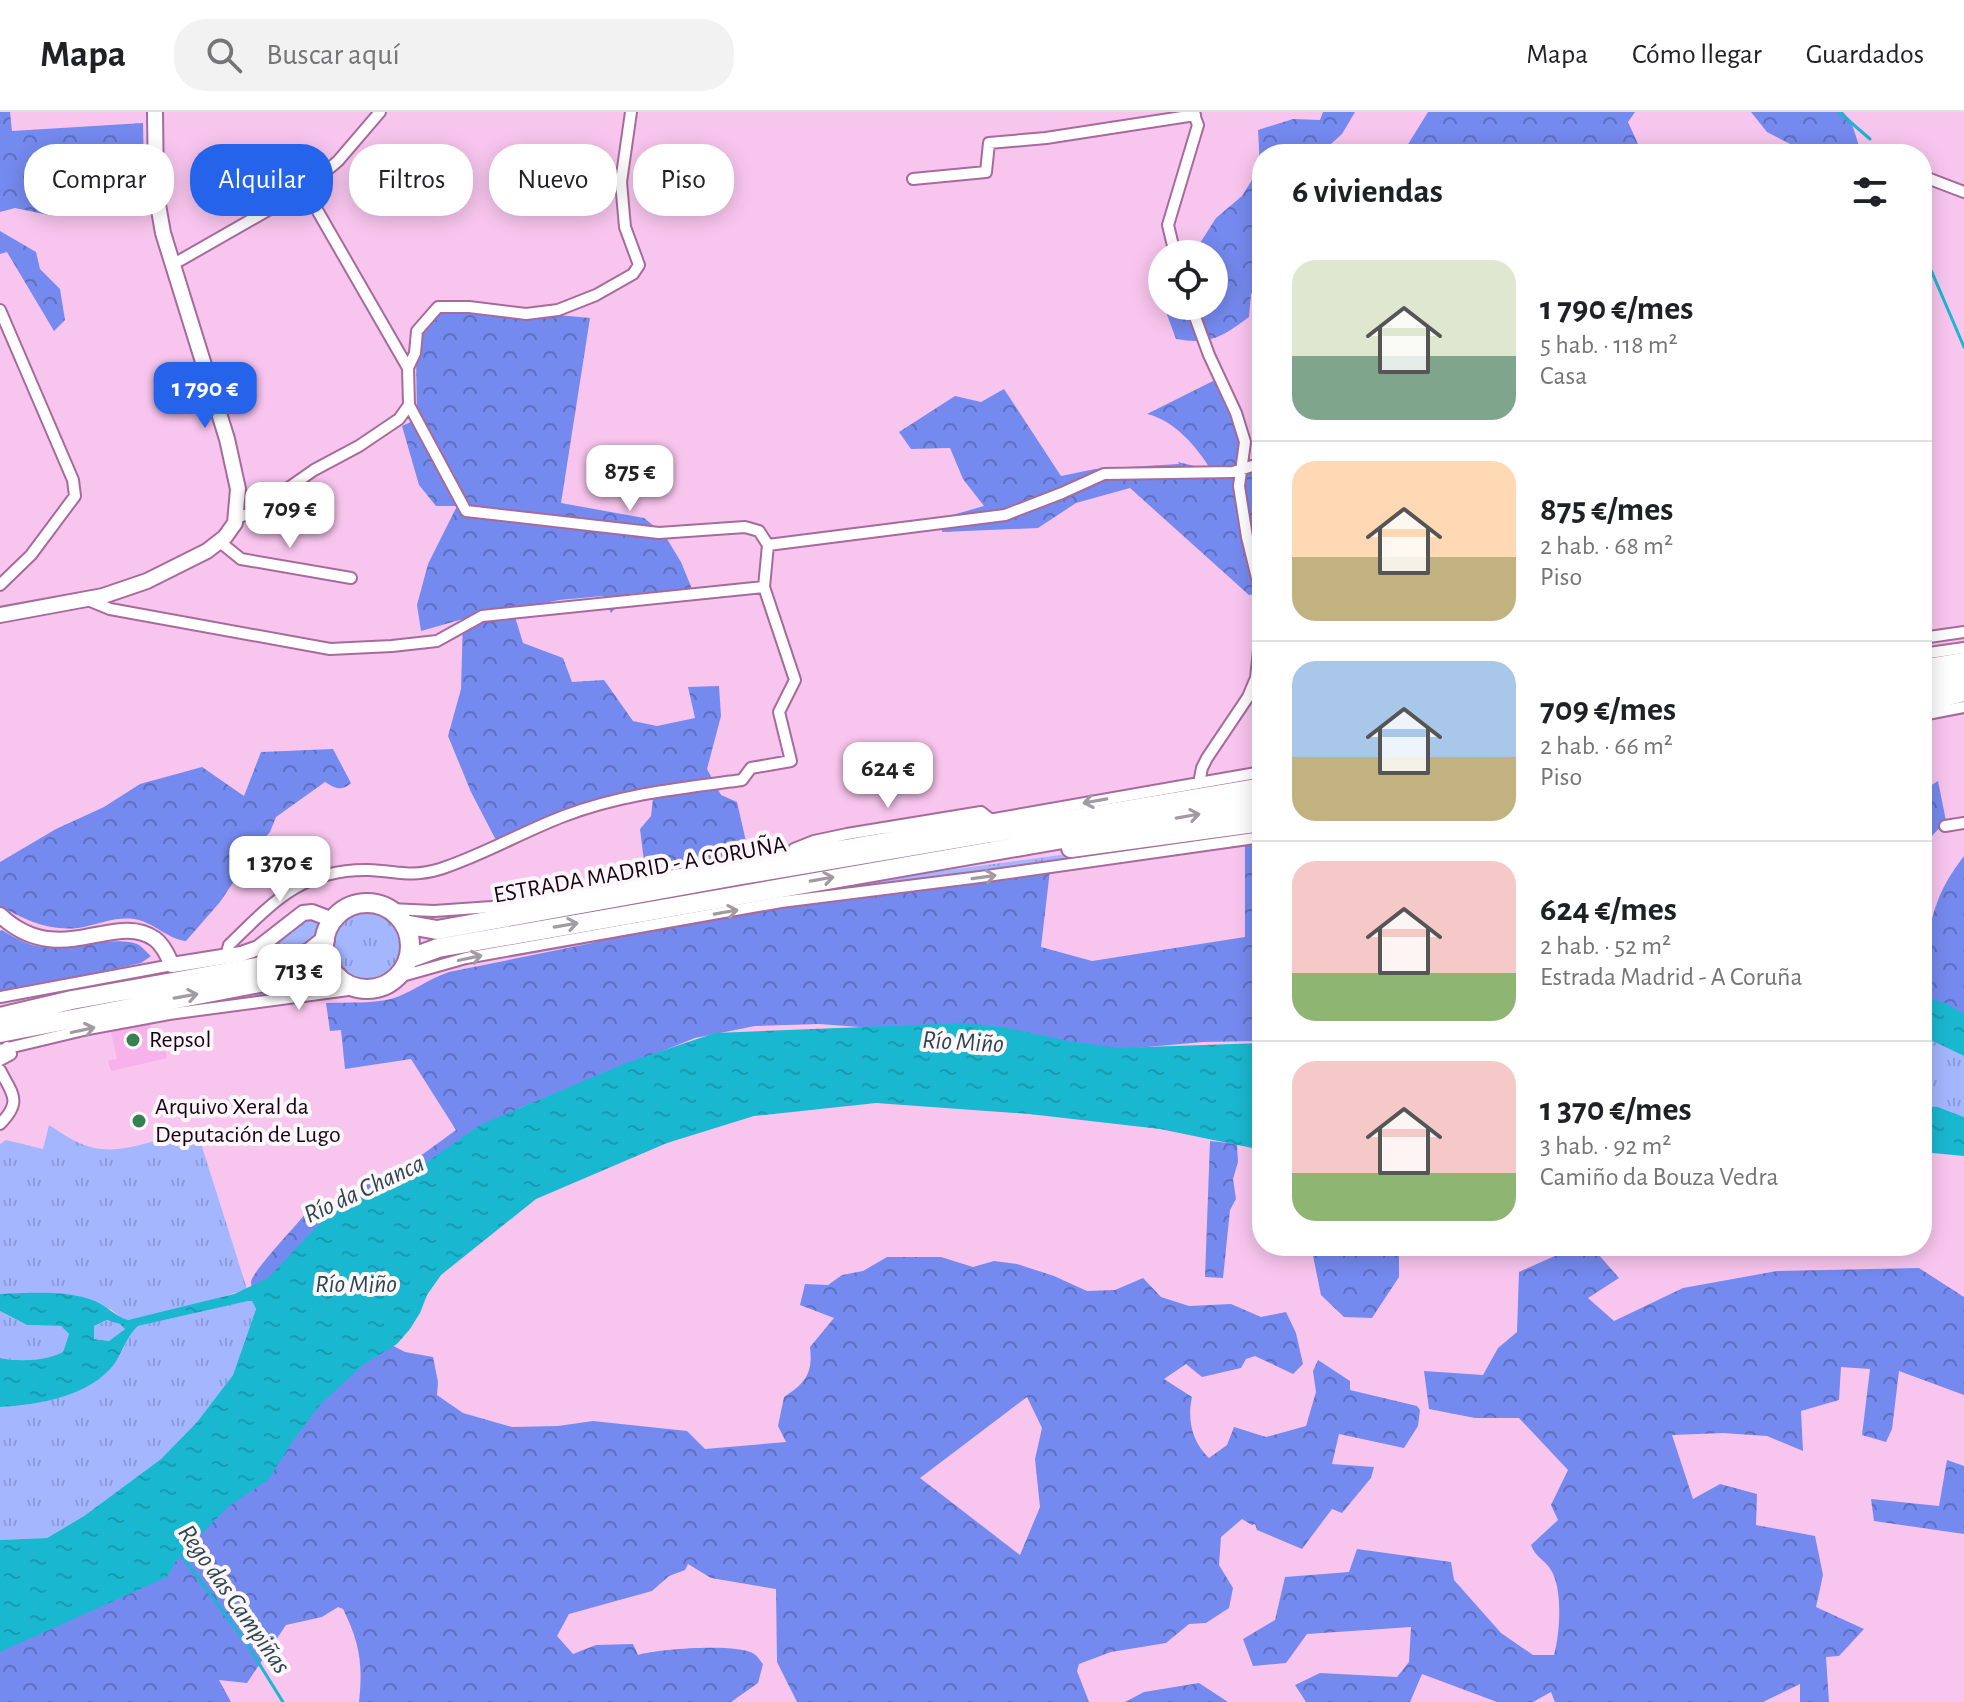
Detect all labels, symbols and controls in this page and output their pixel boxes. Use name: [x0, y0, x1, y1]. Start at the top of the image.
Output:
search box: [174, 19, 734, 91]
icon: search: [202, 33, 246, 77]
text: Mapa: [40, 36, 126, 74]
text: Buscar aquí: [266, 40, 400, 70]
text: Mapa: [1526, 41, 1588, 69]
text: Cómo llegar: [1632, 41, 1762, 69]
text: Guardados: [1806, 41, 1924, 69]
chip: Comprar: [24, 144, 174, 216]
chip: Alquilar: [190, 144, 333, 216]
chip: Filtros: [349, 144, 473, 216]
chip: Nuevo: [489, 144, 617, 216]
chip: Piso: [633, 144, 734, 216]
icon: filters: [1848, 170, 1892, 214]
text: 6 viviendas: [1292, 175, 1443, 209]
map controls: [1148, 240, 1228, 320]
button: locate: [1148, 240, 1228, 320]
icon: home: [1356, 292, 1452, 388]
text: 1 790 €/mes: [1540, 292, 1693, 326]
text: 5 hab. · 118 m²: [1540, 332, 1678, 358]
pin: 1 790 €: [131, 362, 279, 430]
text: Casa: [1540, 363, 1587, 389]
text: 1 790 €: [172, 375, 238, 401]
pin: 875 €: [574, 445, 686, 513]
text: 875 €: [604, 458, 656, 484]
pin: 709 €: [234, 482, 346, 550]
icon: home: [1356, 493, 1452, 589]
text: 875 €/mes: [1540, 493, 1673, 527]
text: 709 €: [263, 495, 317, 521]
text: 2 hab. · 68 m²: [1540, 533, 1673, 559]
text: Piso: [1540, 564, 1582, 590]
icon: home: [1356, 693, 1452, 789]
text: 709 €/mes: [1540, 693, 1676, 727]
text: 2 hab. · 66 m²: [1540, 733, 1673, 759]
pin: 624 €: [832, 742, 944, 810]
text: 624 €: [861, 755, 915, 781]
text: Piso: [1540, 764, 1582, 790]
one-way arrow: [1083, 794, 1108, 809]
one-way arrow: [1175, 808, 1201, 823]
street label: ESTRADA MADRID - A CORUÑA: [491, 830, 788, 908]
pin: 1 370 €: [206, 836, 354, 904]
text: 1 370 €: [247, 849, 313, 875]
one-way arrow: [970, 869, 996, 884]
one-way arrow: [809, 871, 834, 886]
icon: home: [1356, 893, 1452, 989]
text: 624 €/mes: [1540, 893, 1677, 927]
one-way arrow: [713, 904, 738, 919]
one-way arrow: [553, 916, 578, 931]
text: 2 hab. · 52 m²: [1540, 933, 1671, 959]
pin: 713 €: [243, 944, 355, 1012]
one-way arrow: [457, 950, 482, 965]
text: 713 €: [275, 957, 323, 983]
text: Estrada Madrid - A Coruña: [1540, 964, 1802, 990]
one-way arrow: [173, 988, 199, 1003]
one-way arrow: [70, 1022, 96, 1037]
water label: Río Miño: [921, 1027, 1005, 1057]
place label: Repsol: [149, 1028, 211, 1052]
marker: Repsol: [124, 1031, 142, 1049]
icon: home: [1356, 1093, 1452, 1189]
text: 1 370 €/mes: [1540, 1093, 1692, 1127]
place label: Arquivo Xeral da Deputación de Lugo: [155, 1095, 341, 1147]
marker: Arquivo Xeral da Deputación de Lugo: [130, 1112, 148, 1130]
text: 3 hab. · 92 m²: [1540, 1133, 1671, 1159]
water label: Río da Chanca: [300, 1150, 428, 1228]
text: Camiño da Bouza Vedra: [1540, 1164, 1778, 1190]
water label: Río Miño: [315, 1271, 397, 1297]
water label: Rego das Campiñas: [173, 1520, 295, 1678]

